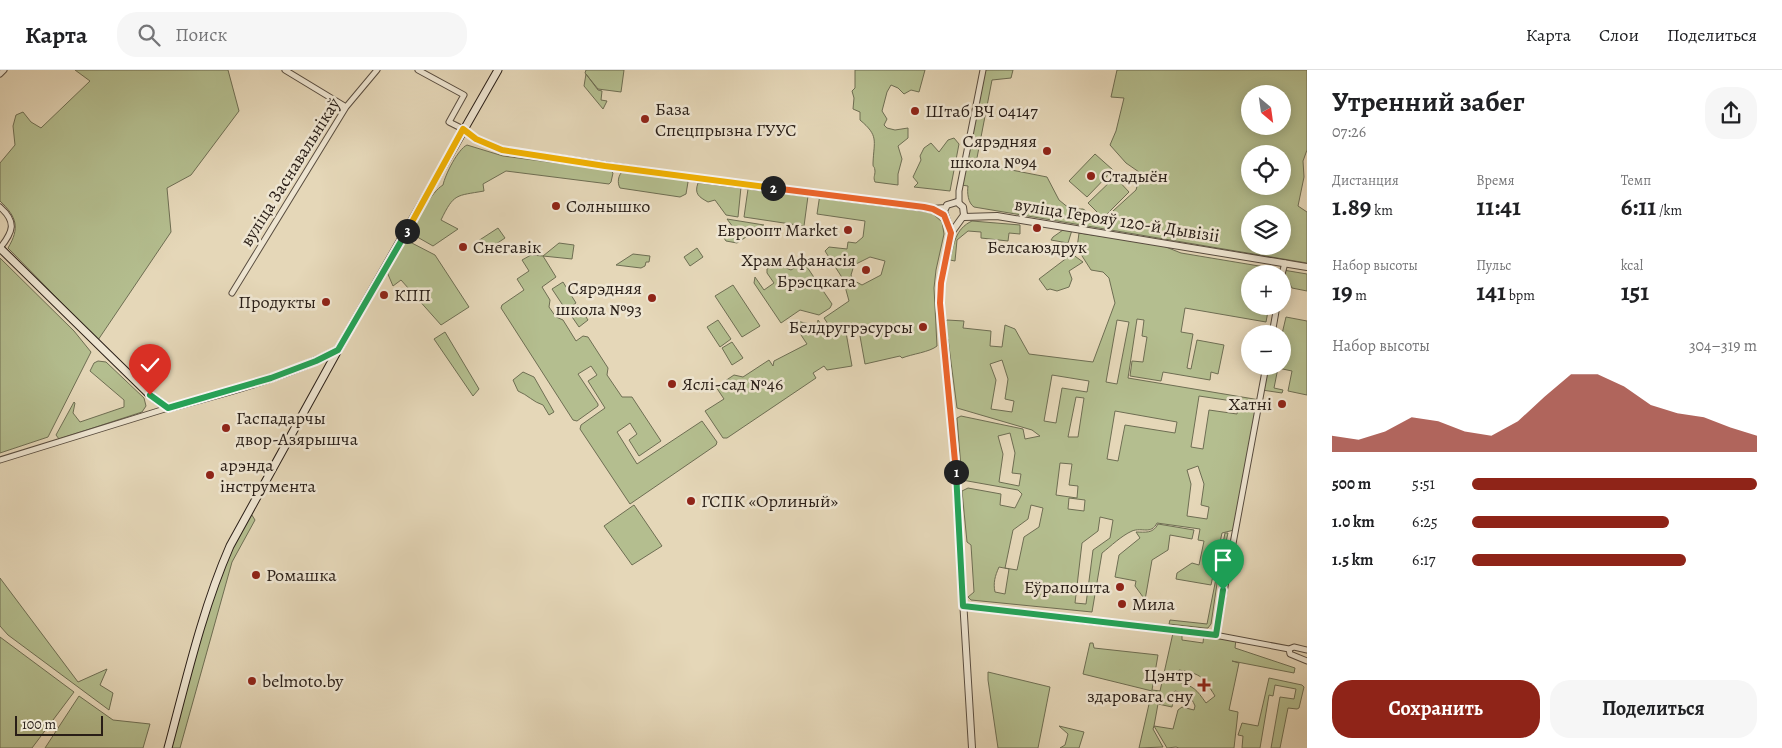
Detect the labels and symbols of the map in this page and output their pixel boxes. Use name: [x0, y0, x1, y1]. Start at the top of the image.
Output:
north arrow: [1241, 85, 1291, 135]
street label: вуліца Заснавальнікаў: [234, 92, 346, 251]
place label: База Спецпрызна ГУУС: [655, 97, 797, 142]
place label: Штаб ВЧ 04147: [925, 99, 1038, 123]
marker: Штаб ВЧ 04147: [909, 105, 921, 117]
marker: База Спецпрызна ГУУС: [639, 113, 651, 125]
place label: Сярэдняя школа №94: [950, 129, 1037, 174]
marker: Сярэдняя школа №94: [1041, 145, 1053, 157]
place label: Стадыён: [1101, 164, 1168, 188]
marker: Стадыён: [1085, 170, 1097, 182]
pin: 2: [760, 176, 786, 200]
street label: вуліца Герояў 120-й Дывізіі: [1013, 192, 1221, 248]
place label: Солнышко: [566, 194, 650, 218]
marker: Солнышко: [550, 200, 562, 212]
pin: 3: [394, 218, 420, 244]
place label: Евроопт Market: [717, 218, 838, 242]
marker: Белсаюздрук: [1031, 222, 1043, 234]
marker: Евроопт Market: [842, 224, 854, 236]
place label: Снегавік: [473, 235, 541, 259]
place label: Белсаюздрук: [987, 235, 1087, 259]
marker: Снегавік: [457, 241, 469, 253]
place label: Храм Афанасія Брэсцкага: [741, 248, 857, 293]
marker: Храм Афанасія Брэсцкага: [860, 264, 872, 276]
place label: Сярэдняя школа №93: [556, 276, 642, 321]
place label: КПП: [394, 283, 431, 307]
marker: КПП: [378, 289, 390, 301]
place label: Продукты: [238, 290, 316, 314]
marker: Сярэдняя школа №93: [646, 292, 658, 304]
marker: Продукты: [320, 296, 332, 308]
place label: Белдругрэсурсы: [789, 315, 913, 339]
marker: Белдругрэсурсы: [917, 321, 929, 333]
pin: [129, 344, 171, 395]
place label: Яслі-сад №46: [682, 372, 783, 396]
marker: Яслі-сад №46: [666, 378, 678, 390]
place label: Хатні: [1229, 392, 1272, 416]
marker: Хатні: [1276, 398, 1288, 410]
place label: Гаспадарчы двор-Азярышча: [235, 406, 359, 451]
marker: Гаспадарчы двор-Азярышча: [220, 422, 232, 434]
place label: арэнда інструмента: [220, 453, 316, 498]
pin: 1: [944, 460, 968, 484]
marker: арэнда інструмента: [204, 469, 216, 481]
place label: ГСПК «Орлиный»: [701, 489, 839, 513]
marker: ГСПК «Орлиный»: [685, 495, 697, 507]
pin: [1202, 539, 1244, 590]
place label: Ромашка: [266, 563, 337, 587]
marker: Ромашка: [250, 569, 262, 581]
place label: Еўрапошта: [1024, 575, 1111, 599]
marker: Еўрапошта: [1114, 581, 1126, 593]
place label: Мила: [1132, 592, 1176, 616]
marker: Мила: [1116, 598, 1128, 610]
place label: Цэнтр здаровага сну: [1087, 663, 1194, 708]
place label: belmoto.by: [262, 669, 344, 693]
marker: belmoto.by: [246, 675, 258, 687]
marker: Цэнтр здаровага сну: [1197, 678, 1211, 692]
scale bar: [15, 713, 102, 736]

